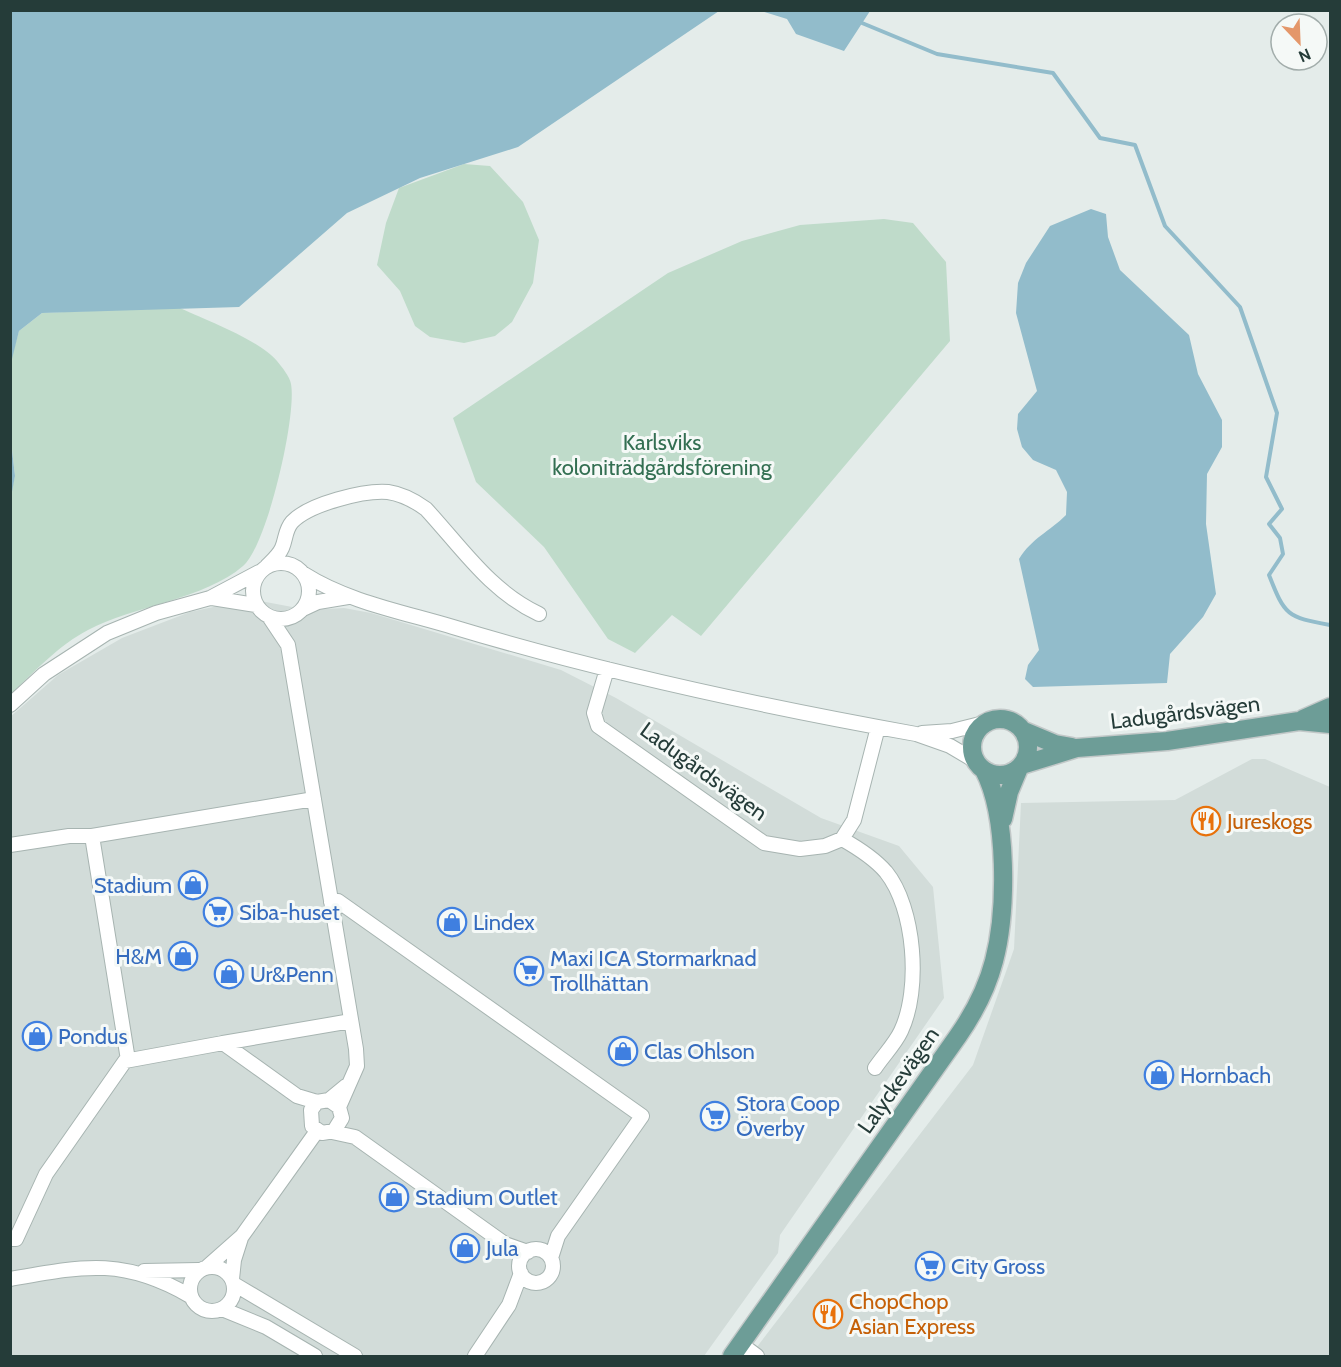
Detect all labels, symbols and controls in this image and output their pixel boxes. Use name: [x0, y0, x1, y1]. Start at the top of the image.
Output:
north arrow: [1269, 12, 1329, 72]
text: N: [1296, 44, 1314, 66]
park label: Karlsviks koloniträdgårdsförening: [552, 429, 773, 481]
street label: Ladugårdsvägen: [1109, 690, 1261, 735]
street label: Ladugårdsvägen: [635, 716, 773, 827]
restaurant icon: Jureskogs: [1190, 805, 1222, 837]
place label: Jureskogs: [1226, 808, 1312, 835]
shop icon: Stadium: [177, 869, 209, 901]
place label: Stadium: [94, 872, 172, 899]
supermarket icon: Siba-huset: [202, 896, 234, 928]
place label: Siba-huset: [239, 899, 340, 926]
shop icon: Lindex: [436, 906, 468, 938]
place label: Lindex: [473, 909, 535, 936]
shop icon: H&M: [167, 940, 199, 972]
place label: H&M: [115, 943, 162, 970]
place label: Maxi ICA Stormarknad Trollhättan: [550, 945, 757, 997]
supermarket icon: Maxi ICA Stormarknad Trollhättan: [513, 955, 545, 987]
shop icon: Ur&Penn: [213, 958, 245, 990]
place label: Ur&Penn: [250, 961, 334, 988]
shop icon: Pondus: [21, 1020, 53, 1052]
street label: Lalyckevägen: [852, 1022, 945, 1139]
place label: Pondus: [58, 1023, 128, 1050]
shop icon: Clas Ohlson: [607, 1035, 639, 1067]
place label: Clas Ohlson: [644, 1038, 755, 1065]
shop icon: Hornbach: [1143, 1059, 1175, 1091]
place label: Hornbach: [1180, 1062, 1271, 1089]
place label: Stora Coop Överby: [736, 1090, 840, 1142]
supermarket icon: Stora Coop Överby: [699, 1100, 731, 1132]
shop icon: Stadium Outlet: [378, 1181, 410, 1213]
place label: Stadium Outlet: [415, 1184, 558, 1211]
shop icon: Jula: [449, 1232, 481, 1264]
place label: Jula: [485, 1235, 519, 1262]
supermarket icon: City Gross: [914, 1250, 946, 1282]
place label: City Gross: [951, 1253, 1045, 1280]
place label: ChopChop Asian Express: [849, 1288, 975, 1340]
restaurant icon: ChopChop Asian Express: [812, 1298, 844, 1330]

